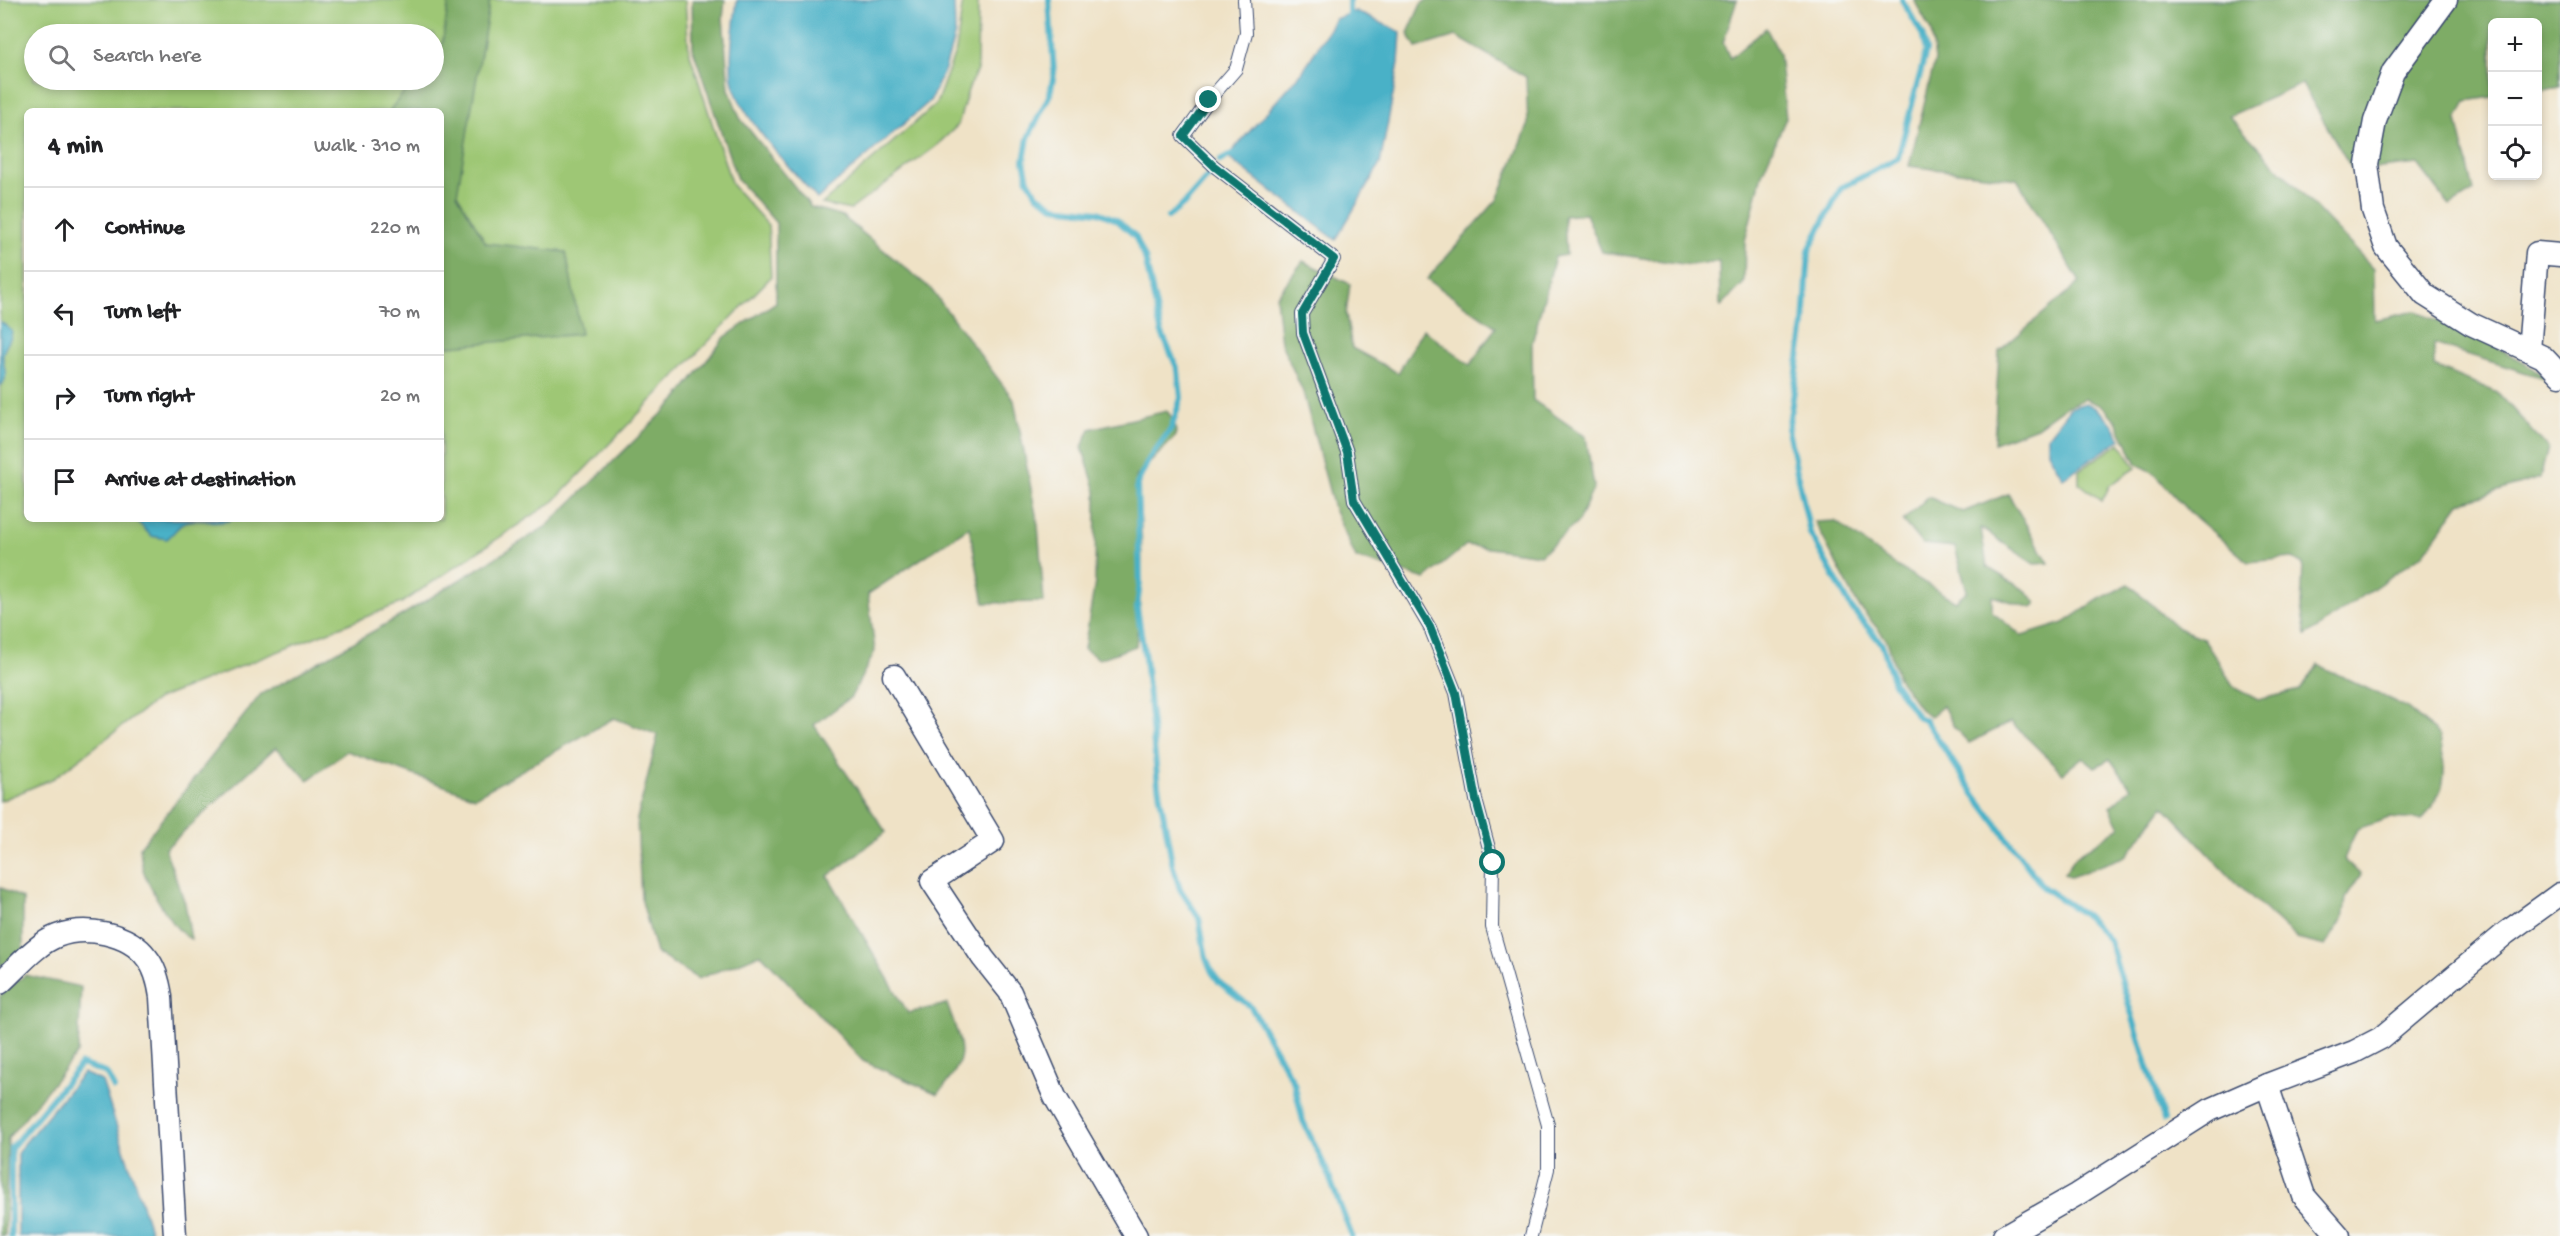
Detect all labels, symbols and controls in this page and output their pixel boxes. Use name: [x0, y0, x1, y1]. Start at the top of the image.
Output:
map controls: [2488, 18, 2542, 180]
button: +: [2488, 18, 2542, 72]
search box: [24, 24, 444, 90]
icon: search: [45, 41, 78, 74]
text: Search here: [93, 44, 201, 70]
button: −: [2488, 72, 2542, 126]
route end: [1195, 86, 1221, 112]
button: locate: [2488, 126, 2542, 180]
text: 4 min: [48, 132, 103, 163]
text: Walk · 310 m: [314, 136, 420, 159]
icon: ahead: [48, 213, 81, 246]
text: Continue: [105, 216, 185, 242]
text: 220 m: [370, 218, 420, 241]
icon: left: [48, 297, 81, 330]
text: Turn left: [105, 300, 179, 326]
text: 70 m: [379, 302, 420, 325]
icon: right: [48, 381, 81, 414]
text: Turn right: [105, 384, 193, 410]
text: 20 m: [380, 386, 420, 409]
icon: arrive: [48, 465, 81, 498]
text: Arrive at destination: [105, 468, 295, 494]
route start: [1479, 849, 1505, 875]

